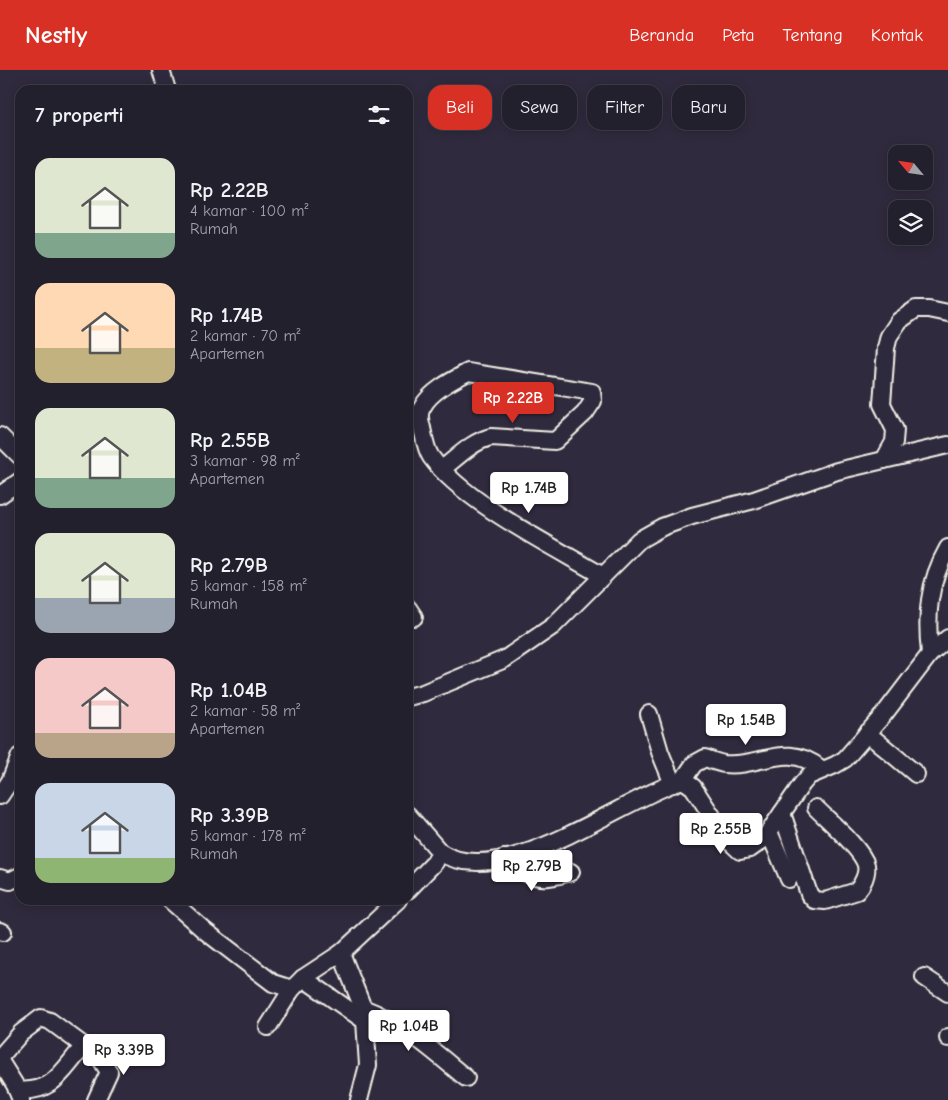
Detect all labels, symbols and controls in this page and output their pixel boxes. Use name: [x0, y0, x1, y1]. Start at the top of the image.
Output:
text: Nestly: [25, 21, 87, 49]
text: Beranda: [629, 25, 694, 46]
text: Peta: [722, 25, 754, 46]
text: Tentang: [782, 25, 843, 46]
text: Kontak: [871, 25, 923, 46]
chip: Beli: [428, 85, 492, 130]
chip: Sewa: [502, 85, 577, 130]
chip: Filter: [587, 85, 662, 130]
chip: Baru: [672, 85, 745, 130]
icon: filters: [365, 101, 393, 129]
text: 7 properti: [35, 103, 124, 127]
north arrow: [888, 145, 932, 190]
map controls: [888, 145, 933, 245]
icon: home: [75, 178, 135, 238]
text: Rp 2.22B: [190, 178, 269, 202]
button: layers: [888, 200, 933, 245]
text: 4 kamar · 100 m²: [190, 202, 308, 220]
text: Rumah: [190, 220, 238, 238]
icon: home: [75, 303, 135, 363]
text: Rp 1.74B: [190, 303, 263, 327]
text: 2 kamar · 70 m²: [190, 327, 301, 345]
text: Apartemen: [190, 345, 265, 363]
pin: Rp 2.22B: [461, 382, 565, 424]
text: Rp 2.22B: [483, 389, 543, 407]
icon: home: [75, 428, 135, 488]
text: Rp 2.55B: [190, 428, 270, 452]
text: 3 kamar · 98 m²: [190, 452, 300, 470]
text: Apartemen: [190, 470, 265, 488]
pin: Rp 1.74B: [477, 472, 581, 514]
text: Rp 1.74B: [501, 479, 557, 497]
icon: home: [75, 553, 135, 613]
text: Rp 2.79B: [190, 553, 268, 577]
text: 5 kamar · 158 m²: [190, 577, 307, 595]
text: Rumah: [190, 595, 238, 613]
icon: home: [75, 678, 135, 738]
text: Rp 1.04B: [190, 678, 267, 702]
text: 2 kamar · 58 m²: [190, 702, 300, 720]
pin: Rp 1.54B: [694, 704, 798, 746]
text: Rp 1.54B: [717, 711, 775, 729]
text: Apartemen: [190, 720, 265, 738]
icon: home: [75, 803, 135, 863]
text: Rp 3.39B: [190, 803, 269, 827]
pin: Rp 2.55B: [669, 812, 773, 855]
text: Rp 2.55B: [691, 820, 752, 838]
text: 5 kamar · 178 m²: [190, 827, 306, 845]
text: Rumah: [190, 845, 238, 863]
pin: Rp 2.79B: [480, 850, 584, 892]
text: Rp 2.79B: [502, 857, 562, 875]
pin: Rp 1.04B: [357, 1010, 461, 1052]
text: Rp 1.04B: [380, 1017, 438, 1035]
pin: Rp 3.39B: [72, 1034, 176, 1076]
text: Rp 3.39B: [94, 1041, 154, 1059]

